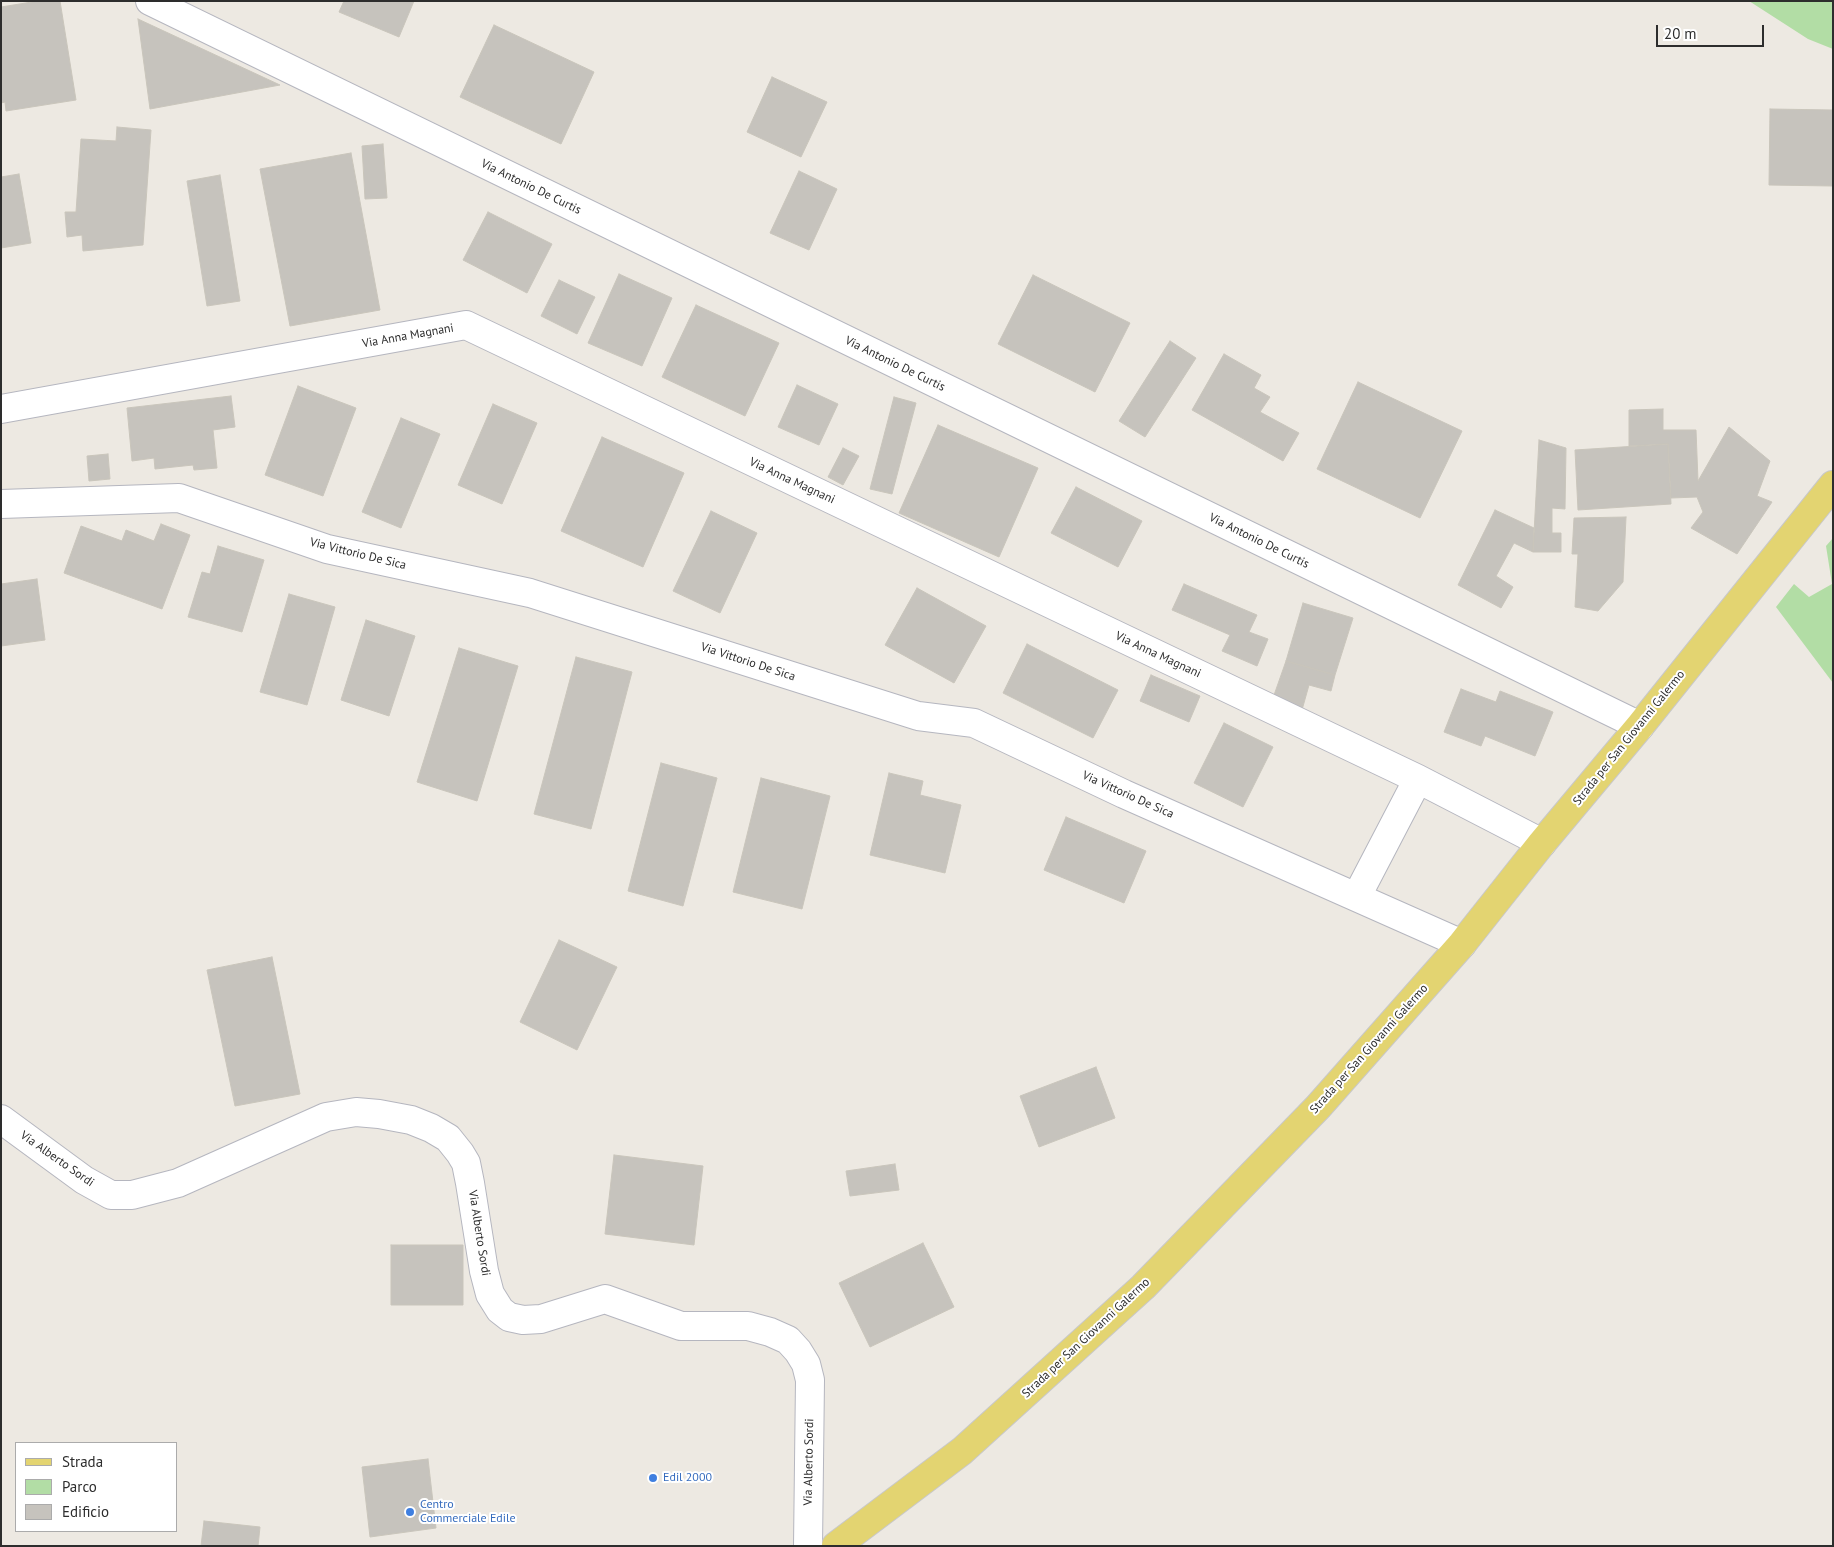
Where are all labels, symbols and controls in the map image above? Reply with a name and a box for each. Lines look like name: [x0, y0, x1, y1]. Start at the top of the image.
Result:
scale bar: [1659, 15, 1766, 47]
text: 20 m: [1664, 24, 1697, 43]
street label: Via Antonio De Curtis: [479, 157, 583, 217]
street label: Via Anna Magnani: [361, 321, 455, 351]
street label: Via Antonio De Curtis: [843, 334, 947, 394]
street label: Via Anna Magnani: [747, 455, 837, 507]
street label: Via Antonio De Curtis: [1207, 511, 1311, 571]
street label: Via Vittorio De Sica: [308, 535, 408, 573]
street label: Via Anna Magnani: [1113, 629, 1203, 681]
street label: Via Vittorio De Sica: [699, 640, 797, 684]
street label: Strada per San Giovanni Galermo: [1570, 668, 1688, 808]
street label: Via Vittorio De Sica: [1080, 768, 1176, 822]
street label: Strada per San Giovanni Galermo: [1307, 981, 1431, 1117]
street label: Via Alberto Sordi: [17, 1128, 97, 1190]
street label: Via Alberto Sordi: [465, 1189, 493, 1277]
street label: Strada per San Giovanni Galermo: [1019, 1275, 1153, 1401]
street label: Via Alberto Sordi: [801, 1418, 817, 1506]
legend: [15, 1442, 178, 1532]
text: Strada: [62, 1452, 103, 1471]
place label: Edil 2000: [663, 1471, 712, 1485]
marker: Edil 2000: [647, 1472, 659, 1484]
text: Parco: [62, 1477, 97, 1496]
place label: Centro Commerciale Edile: [420, 1498, 516, 1526]
text: Edificio: [62, 1502, 109, 1521]
marker: Centro Commerciale Edile: [404, 1506, 416, 1518]

